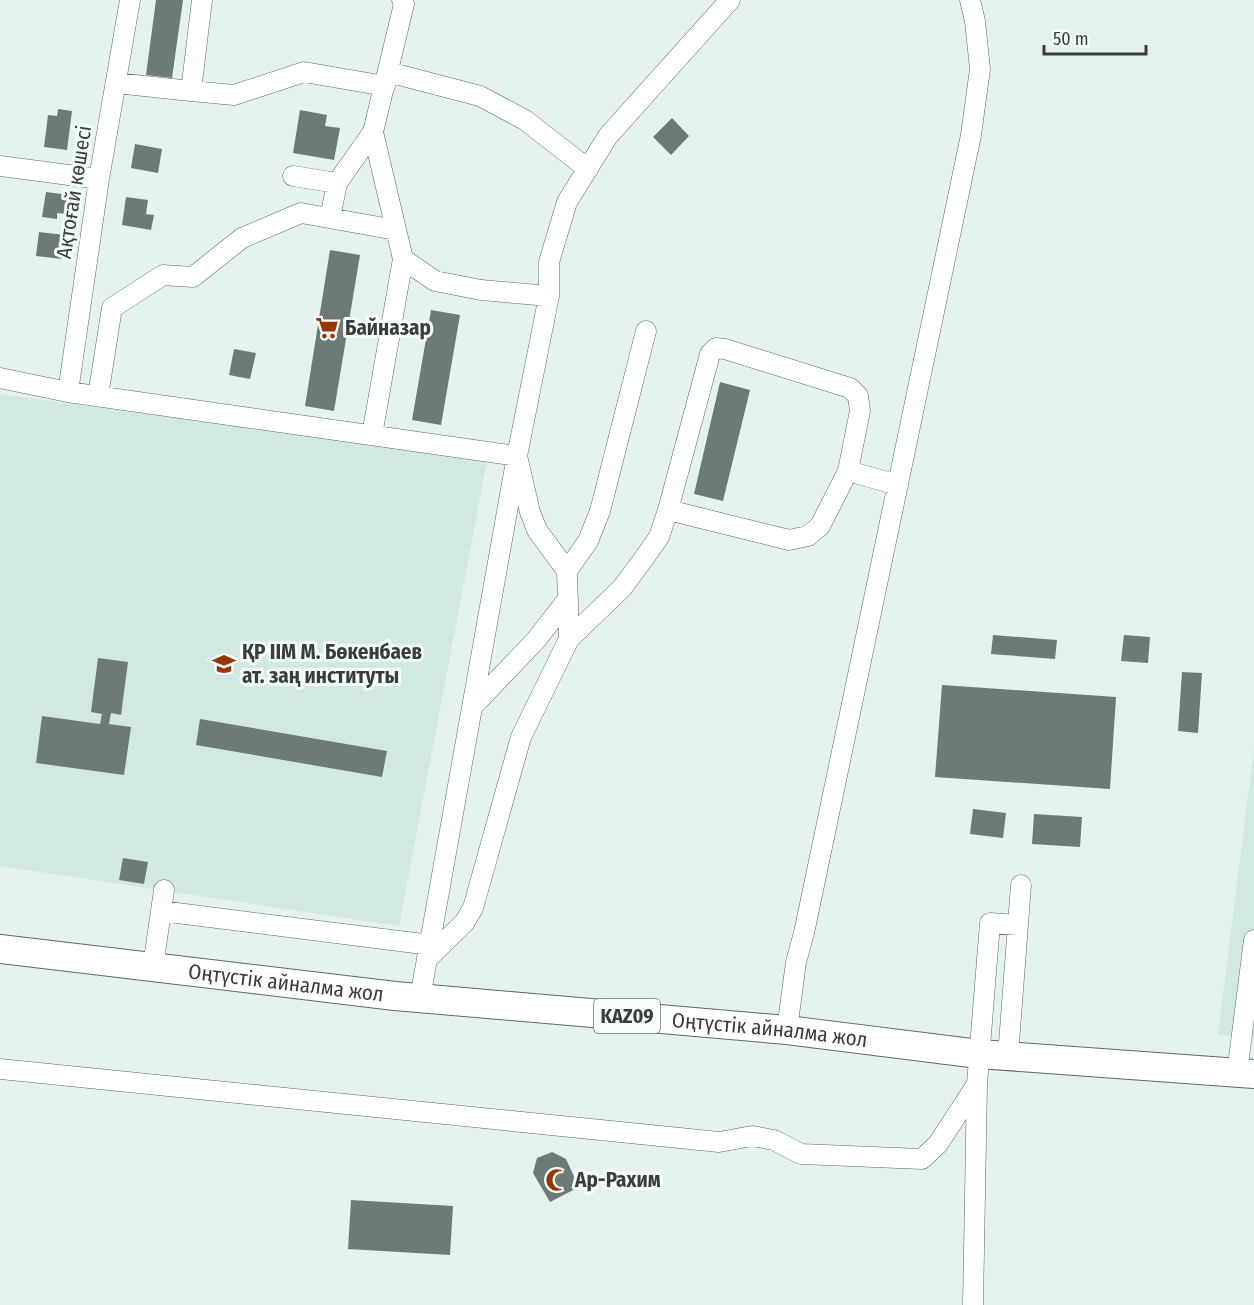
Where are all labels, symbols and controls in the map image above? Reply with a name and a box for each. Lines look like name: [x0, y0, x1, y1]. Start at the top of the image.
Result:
scale bar: [1044, 18, 1146, 56]
text: 50 m: [1053, 28, 1089, 50]
street label: Ақтоғай көшесі: [51, 124, 97, 260]
supermarket icon: Байназар: [314, 315, 340, 341]
place label: Байназар: [345, 315, 431, 341]
place label: ҚР ІІМ М. Бөкенбаев ат. заң институты: [242, 639, 422, 689]
school or university icon: ҚР ІІМ М. Бөкенбаев ат. заң институты: [211, 651, 237, 677]
street label: Оңтүстік айналма жол: [187, 959, 385, 1008]
road number: KAZ09: [594, 999, 660, 1033]
street label: Оңтүстік айналма жол: [671, 1007, 869, 1053]
mosque icon: Ар-Рахим: [544, 1167, 570, 1193]
place label: Ар-Рахим: [574, 1167, 661, 1193]

